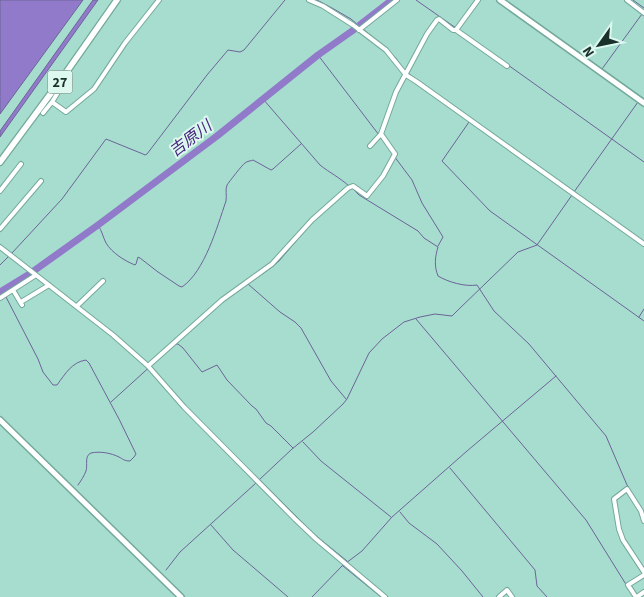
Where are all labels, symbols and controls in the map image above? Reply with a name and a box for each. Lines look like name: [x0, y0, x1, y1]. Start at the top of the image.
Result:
north arrow: [574, 20, 624, 70]
text: N: [578, 42, 600, 61]
road number: 27: [48, 70, 72, 94]
water label: 吉原川: [165, 114, 218, 162]

